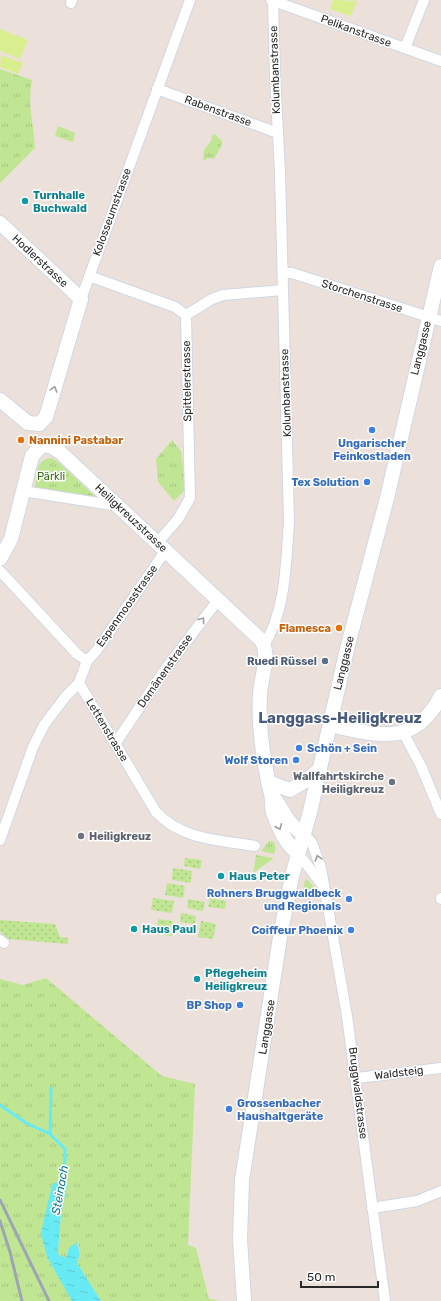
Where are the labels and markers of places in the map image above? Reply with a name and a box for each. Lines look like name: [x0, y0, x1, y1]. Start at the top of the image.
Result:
place label: Turnhalle Buchwald: [33, 189, 87, 215]
marker: Turnhalle Buchwald: [20, 196, 30, 206]
marker: Ungarischer Feinkostladen: [367, 425, 377, 435]
place label: Nannini Pastabar: [29, 434, 123, 447]
marker: Nannini Pastabar: [16, 435, 26, 445]
place label: Ungarischer Feinkostladen: [333, 437, 411, 463]
place label: Tex Solution: [292, 476, 359, 489]
marker: Tex Solution: [362, 477, 372, 487]
place label: Flamesca: [279, 622, 331, 635]
marker: Flamesca: [334, 623, 344, 633]
place label: Ruedi Rüssel: [247, 655, 317, 668]
marker: Ruedi Rüssel: [320, 656, 330, 666]
place label: Schön + Sein: [307, 742, 377, 755]
marker: Schön + Sein: [294, 743, 304, 753]
place label: Wolf Storen: [224, 754, 288, 767]
marker: Wolf Storen: [291, 755, 301, 765]
place label: Wallfahrtskirche Heiligkreuz: [293, 770, 384, 796]
marker: Wallfahrtskirche Heiligkreuz: [387, 777, 397, 787]
place label: Heiligkreuz: [89, 830, 151, 843]
marker: Heiligkreuz: [76, 831, 86, 841]
place label: Haus Peter: [229, 870, 290, 883]
marker: Haus Peter: [216, 871, 226, 881]
place label: Rohners Bruggwaldbeck und Regionals: [207, 887, 342, 913]
marker: Rohners Bruggwaldbeck und Regionals: [344, 894, 354, 904]
place label: Haus Paul: [142, 923, 196, 936]
marker: Haus Paul: [129, 924, 139, 934]
place label: Coiffeur Phoenix: [251, 924, 344, 937]
marker: Coiffeur Phoenix: [346, 925, 356, 935]
place label: Pflegeheim Heiligkreuz: [205, 967, 267, 993]
marker: Pflegeheim Heiligkreuz: [192, 974, 202, 984]
place label: BP Shop: [187, 999, 232, 1012]
marker: BP Shop: [235, 1000, 245, 1010]
place label: Grossenbacher Haushaltgeräte: [237, 1097, 324, 1123]
marker: Grossenbacher Haushaltgeräte: [224, 1104, 234, 1114]

